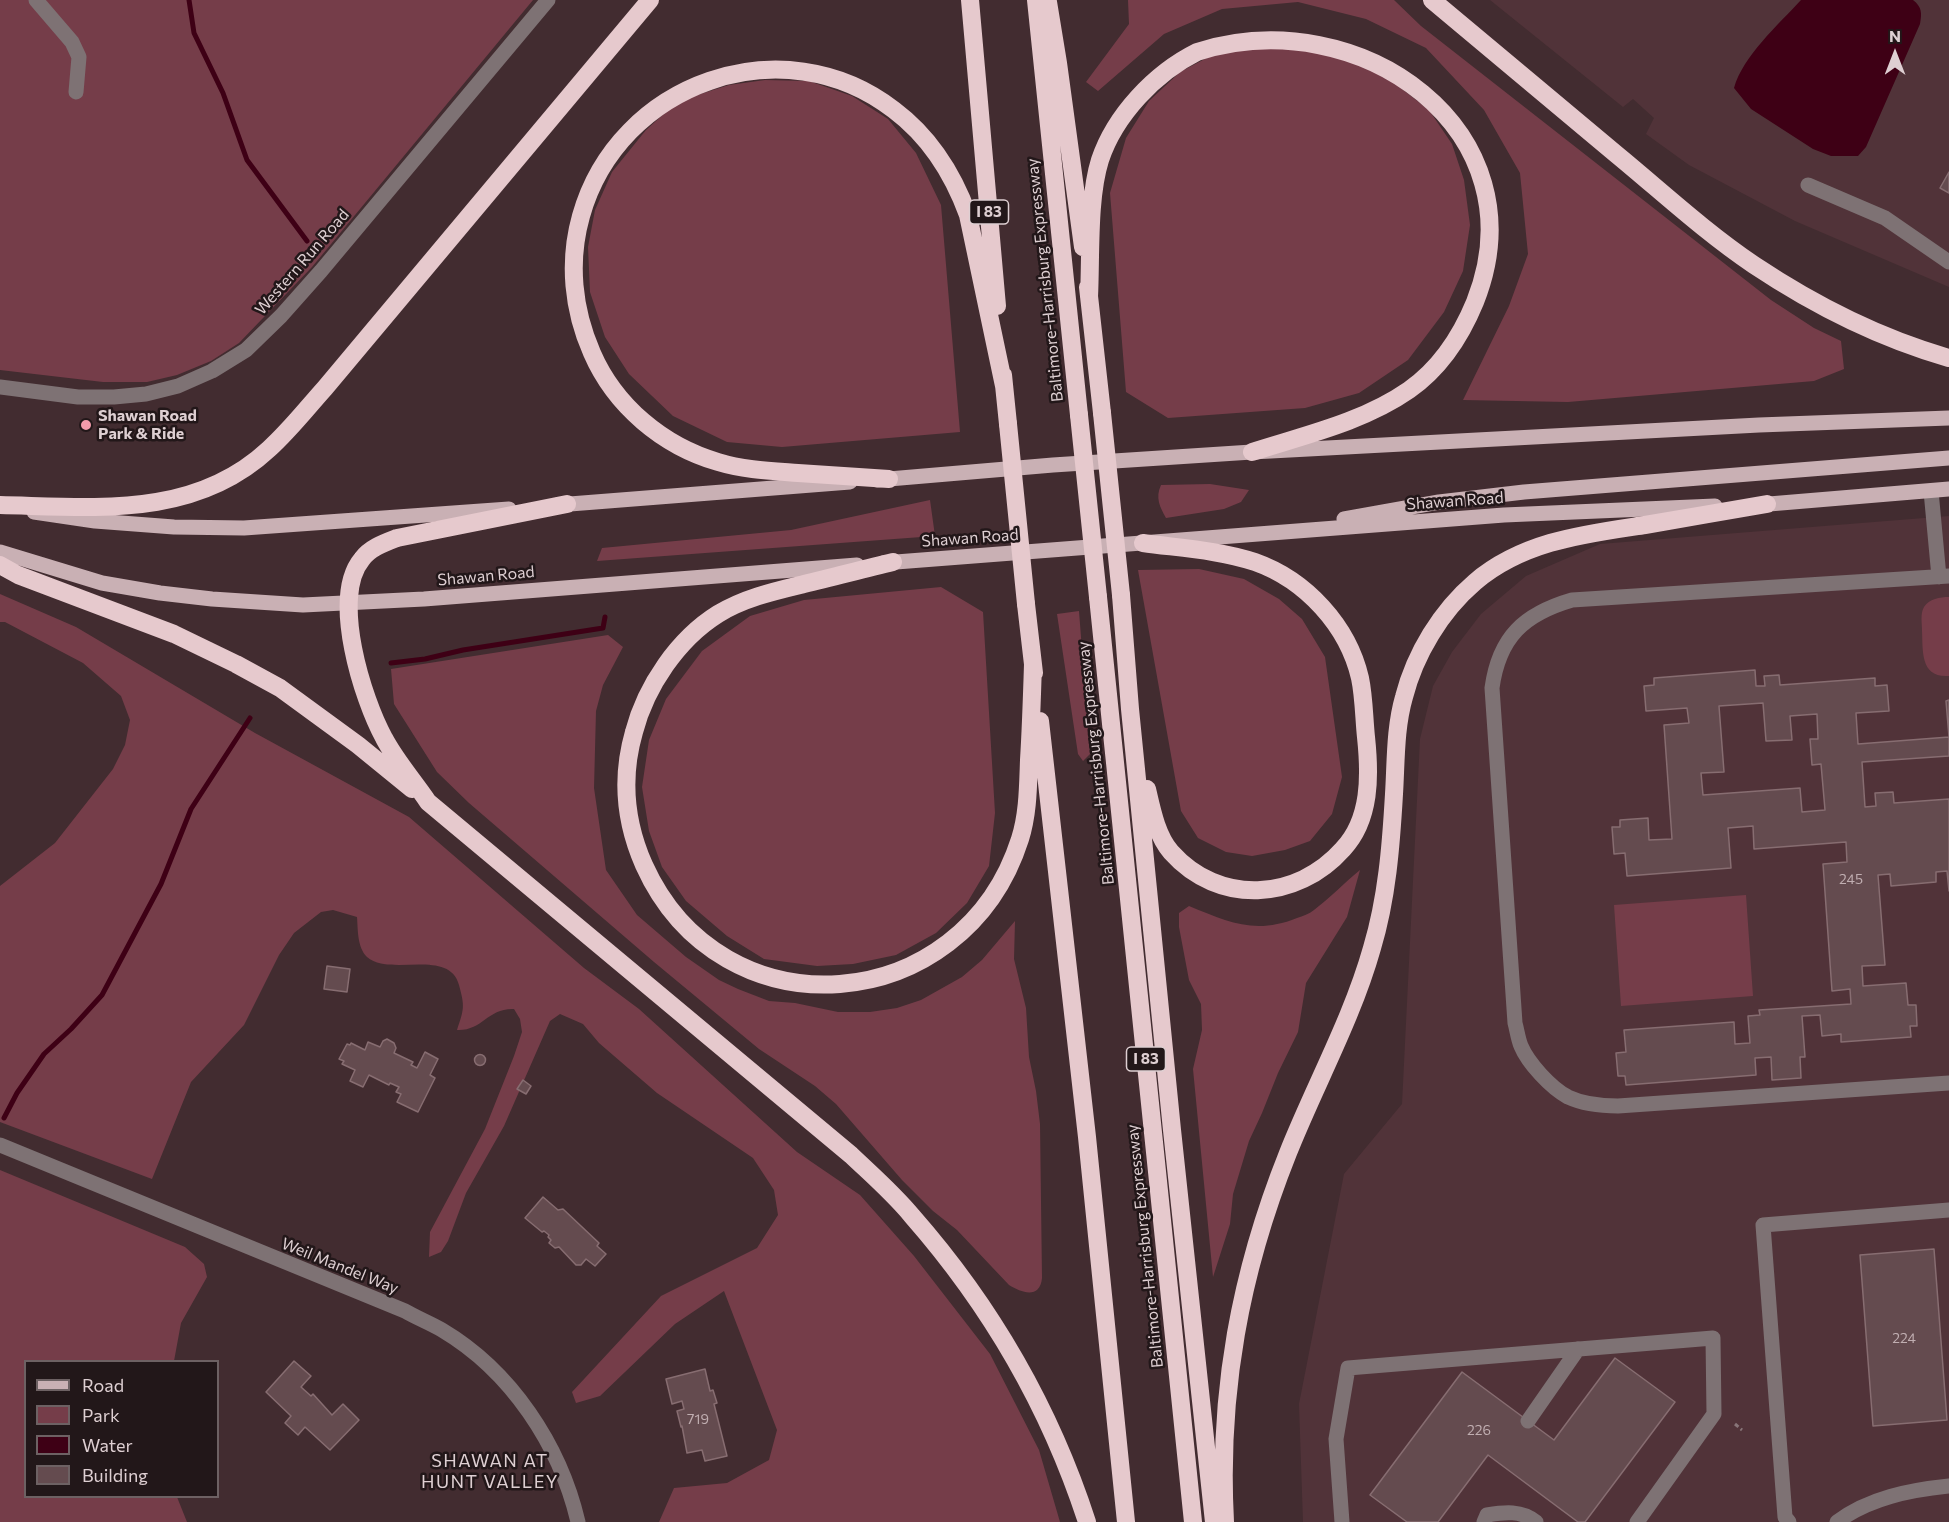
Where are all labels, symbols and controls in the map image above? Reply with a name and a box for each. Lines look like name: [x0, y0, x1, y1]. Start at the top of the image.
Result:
north arrow: [1865, 24, 1925, 84]
text: N: [1889, 26, 1901, 45]
street label: Baltimore-Harrisburg Expressway: [1023, 157, 1067, 403]
road number: I 83: [970, 200, 1008, 224]
street label: Western Run Road: [251, 205, 353, 319]
place label: Shawan Road Park & Ride: [98, 406, 197, 444]
marker: Shawan Road Park & Ride: [79, 418, 93, 432]
street label: Shawan Road: [1406, 488, 1504, 514]
street label: Shawan Road: [921, 525, 1019, 551]
street label: Shawan Road: [437, 562, 535, 590]
street label: Baltimore-Harrisburg Expressway: [1074, 640, 1118, 886]
house number: 245: [1839, 871, 1863, 887]
road number: I 83: [1126, 1047, 1166, 1071]
street label: Baltimore-Harrisburg Expressway: [1123, 1123, 1167, 1369]
street label: Weil Mandel Way: [279, 1234, 401, 1298]
house number: 224: [1892, 1330, 1916, 1346]
legend: [24, 1360, 219, 1498]
text: Road: [82, 1374, 124, 1396]
text: Park: [82, 1404, 120, 1426]
house number: 719: [687, 1411, 709, 1427]
house number: 226: [1467, 1422, 1491, 1438]
text: Water: [82, 1434, 133, 1456]
district label: SHAWAN AT HUNT VALLEY: [421, 1450, 559, 1492]
text: Building: [82, 1464, 148, 1486]

